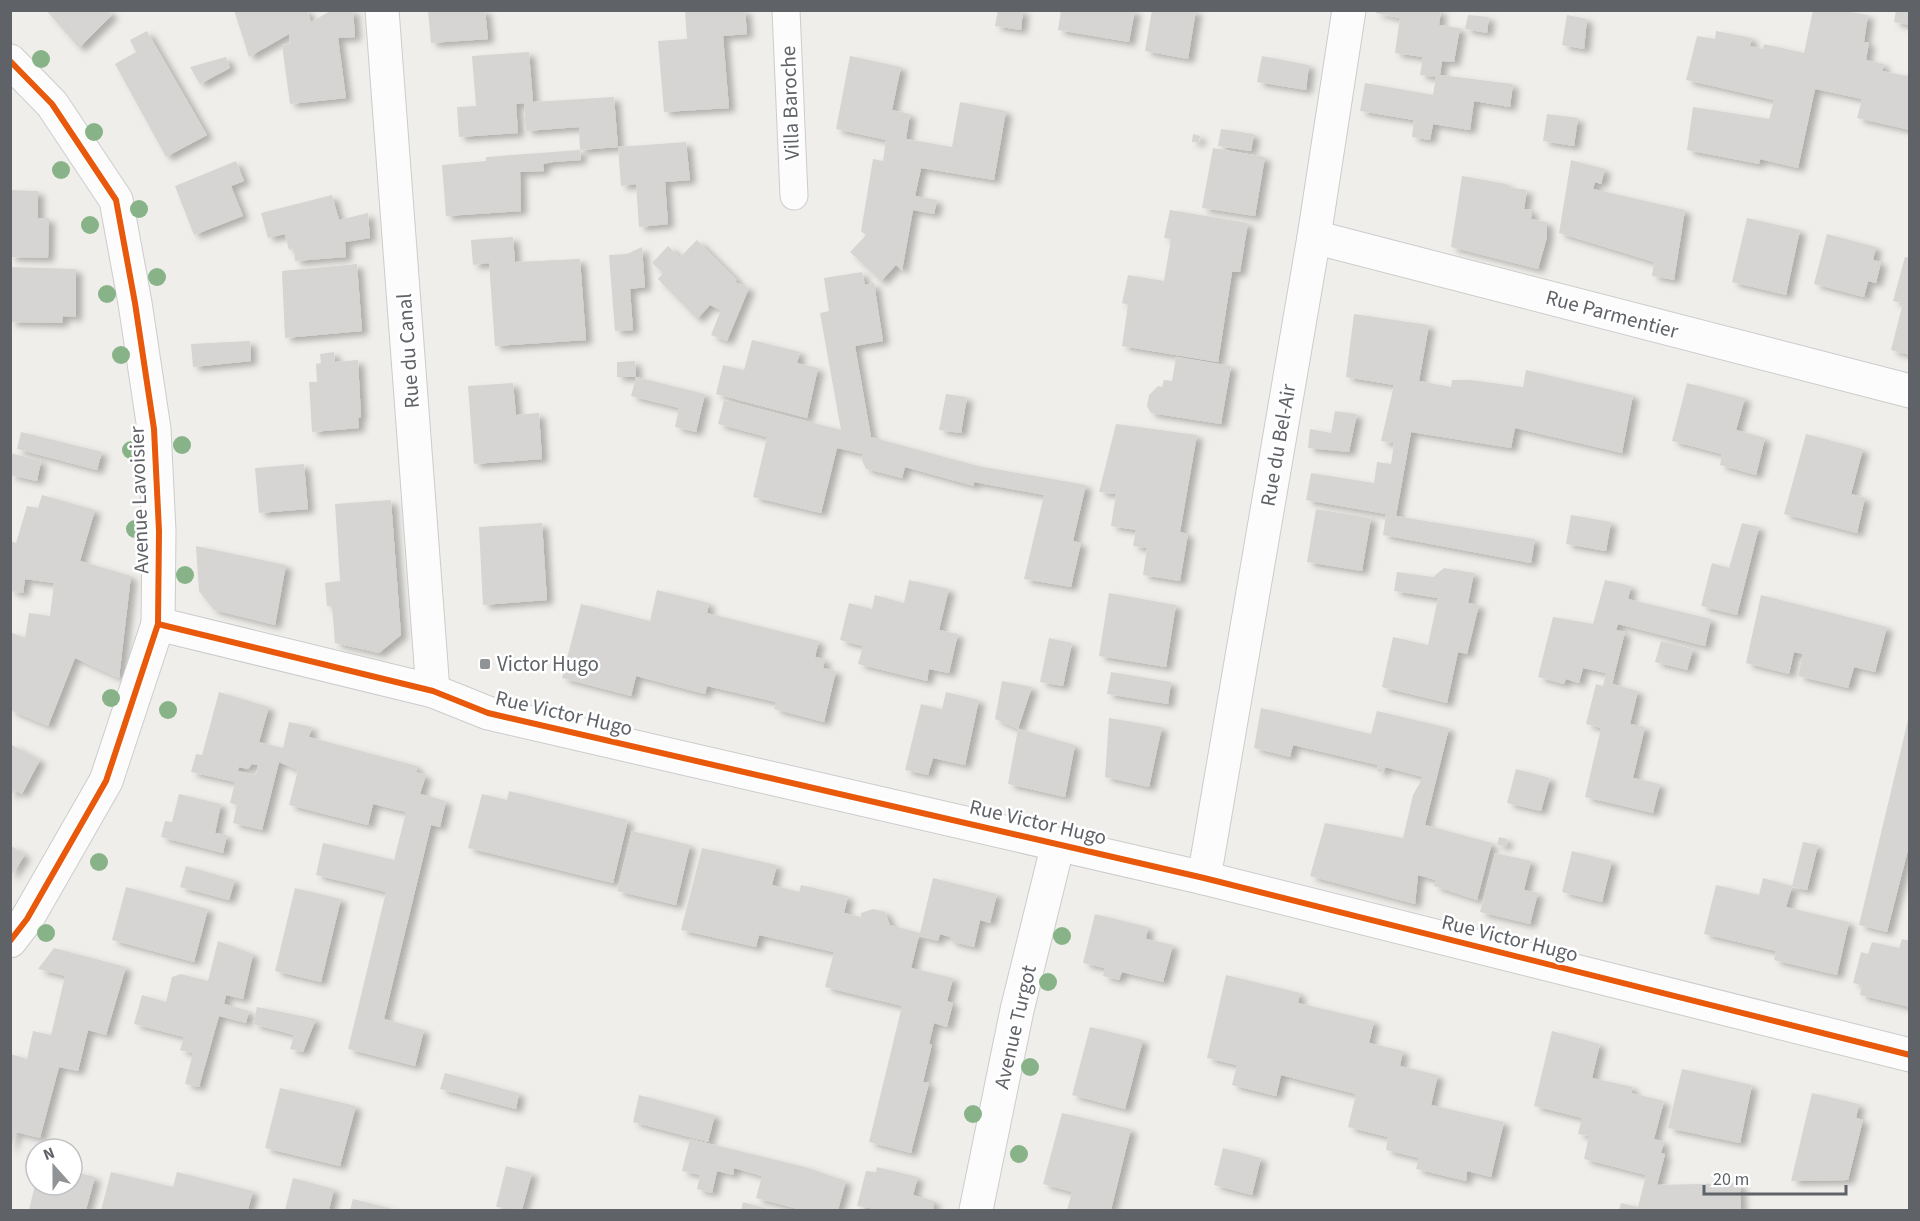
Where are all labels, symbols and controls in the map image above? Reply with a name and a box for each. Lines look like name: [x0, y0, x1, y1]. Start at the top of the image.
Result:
street label: Villa Baroche: [773, 45, 807, 161]
street label: Rue Parmentier: [1542, 282, 1682, 346]
street label: Rue du Canal: [389, 292, 427, 410]
street label: Rue du Bel-Air: [1252, 381, 1304, 509]
street label: Avenue Lavoisier: [121, 425, 157, 574]
place label: Victor Hugo: [497, 649, 599, 679]
marker: Victor Hugo: [478, 657, 492, 671]
street label: Rue Victor Hugo: [493, 683, 635, 743]
street label: Rue Victor Hugo: [967, 792, 1109, 852]
street label: Rue Victor Hugo: [1439, 907, 1581, 969]
street label: Avenue Turgot: [986, 962, 1044, 1092]
north arrow: [24, 1137, 84, 1197]
text: N: [40, 1142, 58, 1166]
scale bar: [1704, 1158, 1846, 1196]
text: 20 m: [1713, 1167, 1749, 1192]

